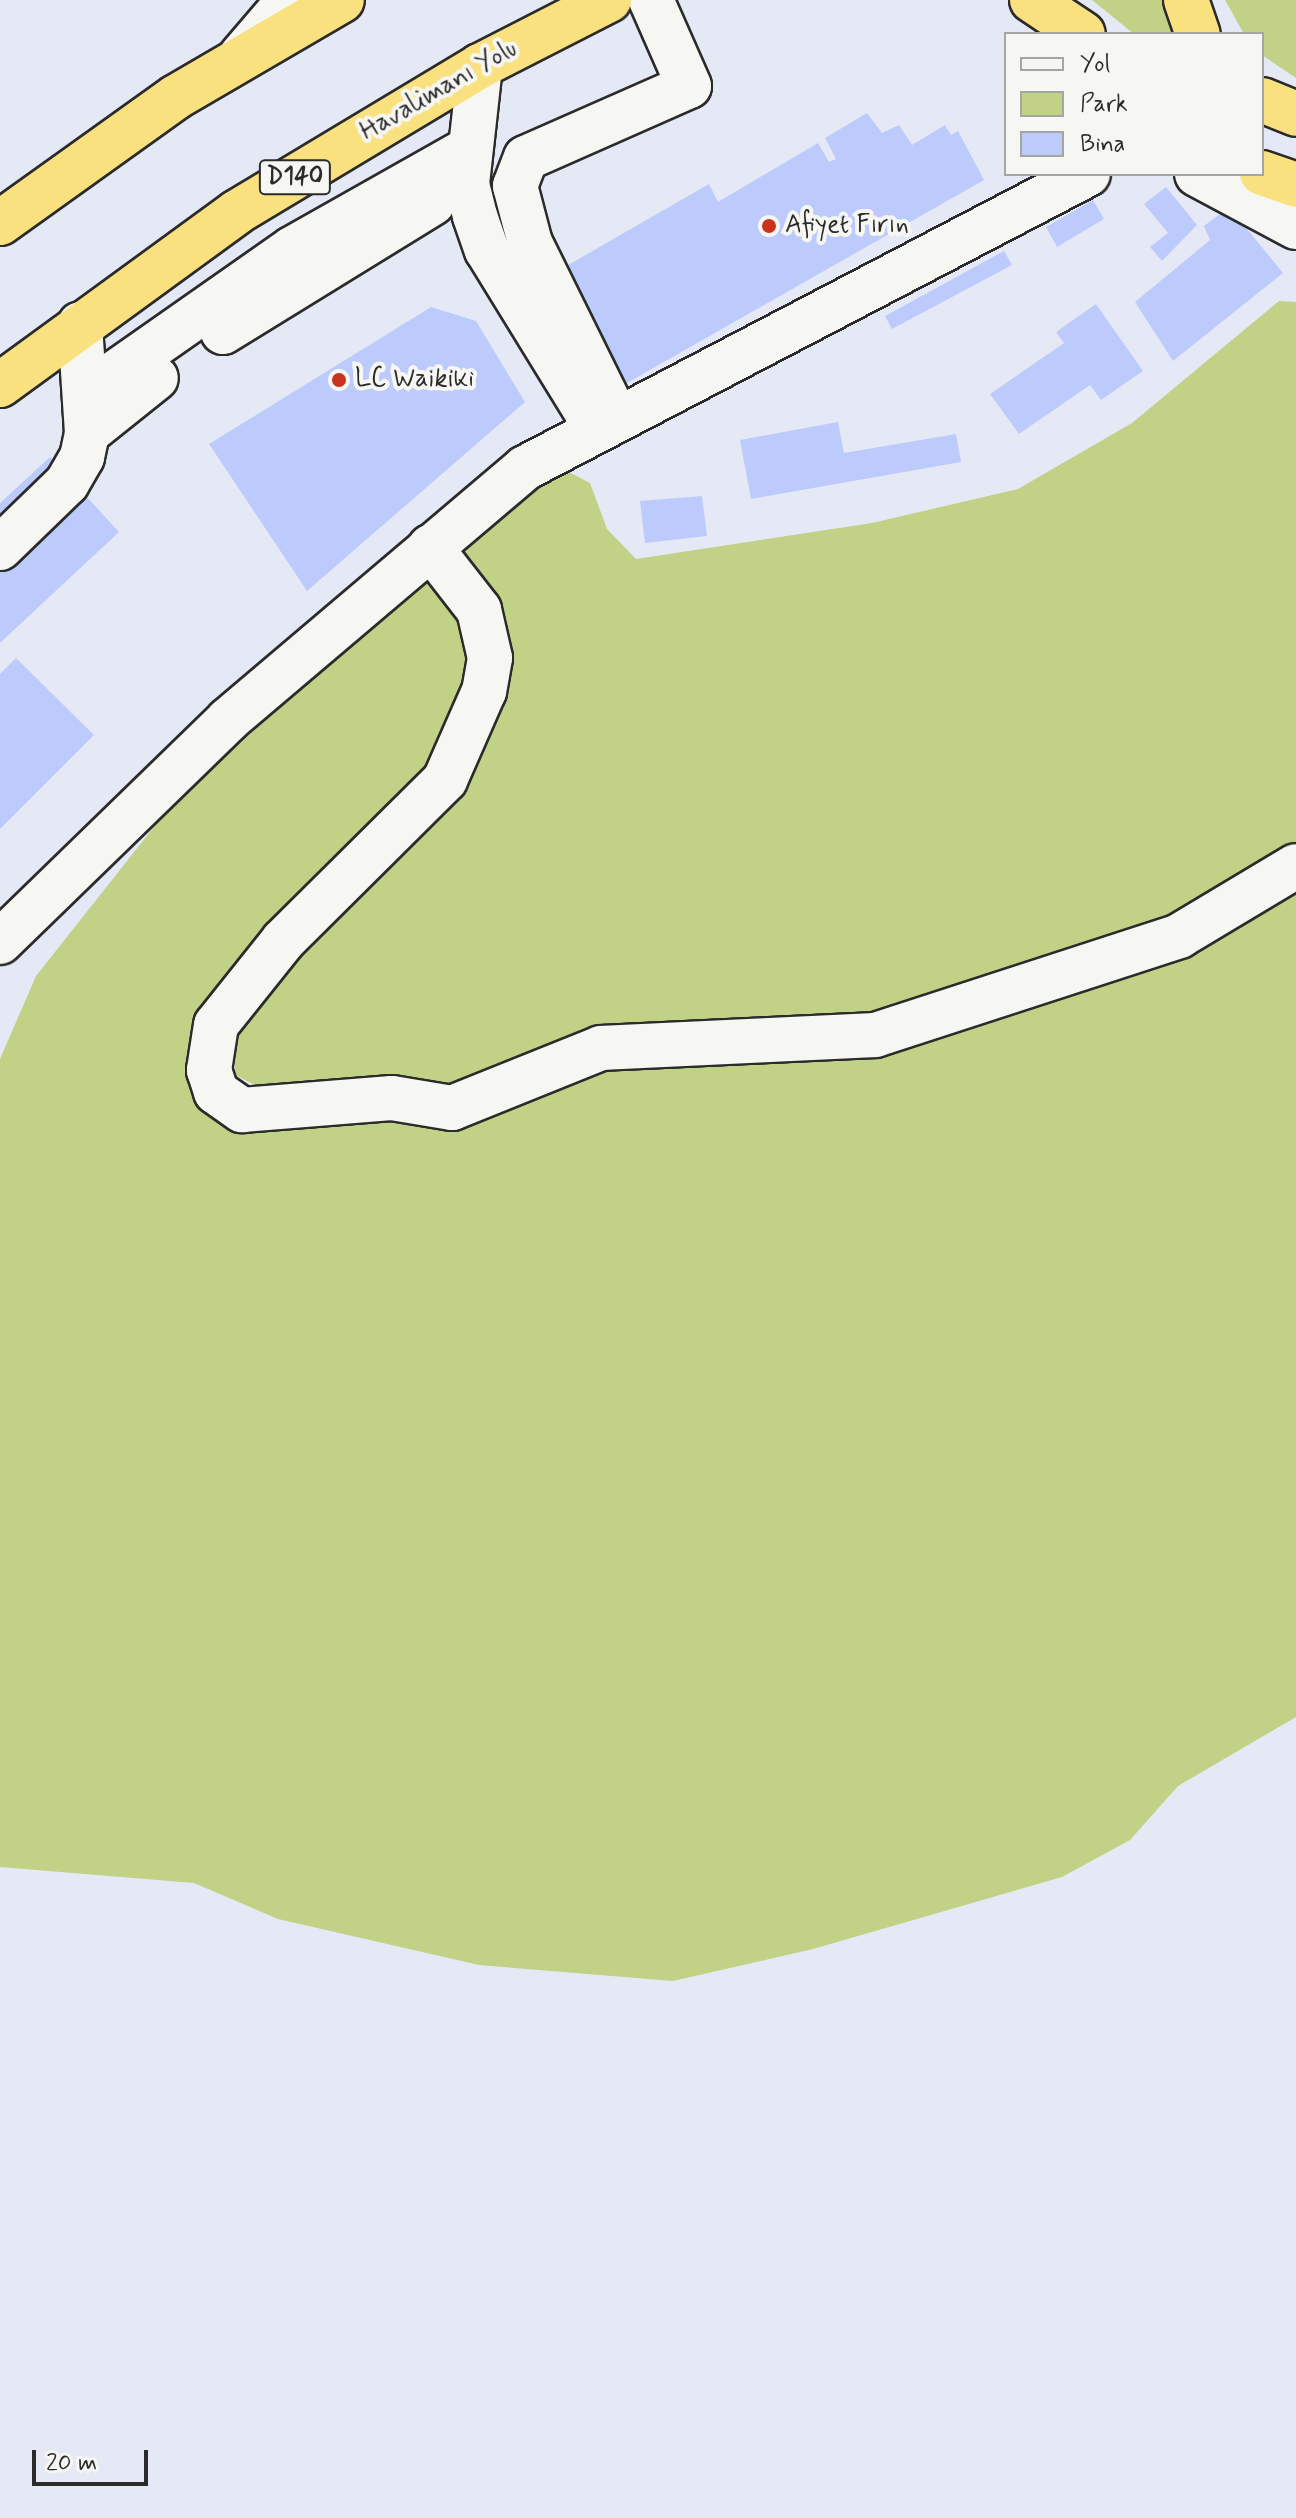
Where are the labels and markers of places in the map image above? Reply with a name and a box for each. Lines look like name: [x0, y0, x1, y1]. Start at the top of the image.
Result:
place label: Afiyet Fırın: [785, 210, 908, 242]
marker: Afiyet Fırın: [760, 217, 778, 235]
place label: LC Waikiki: [355, 364, 476, 396]
marker: LC Waikiki: [330, 371, 348, 389]

